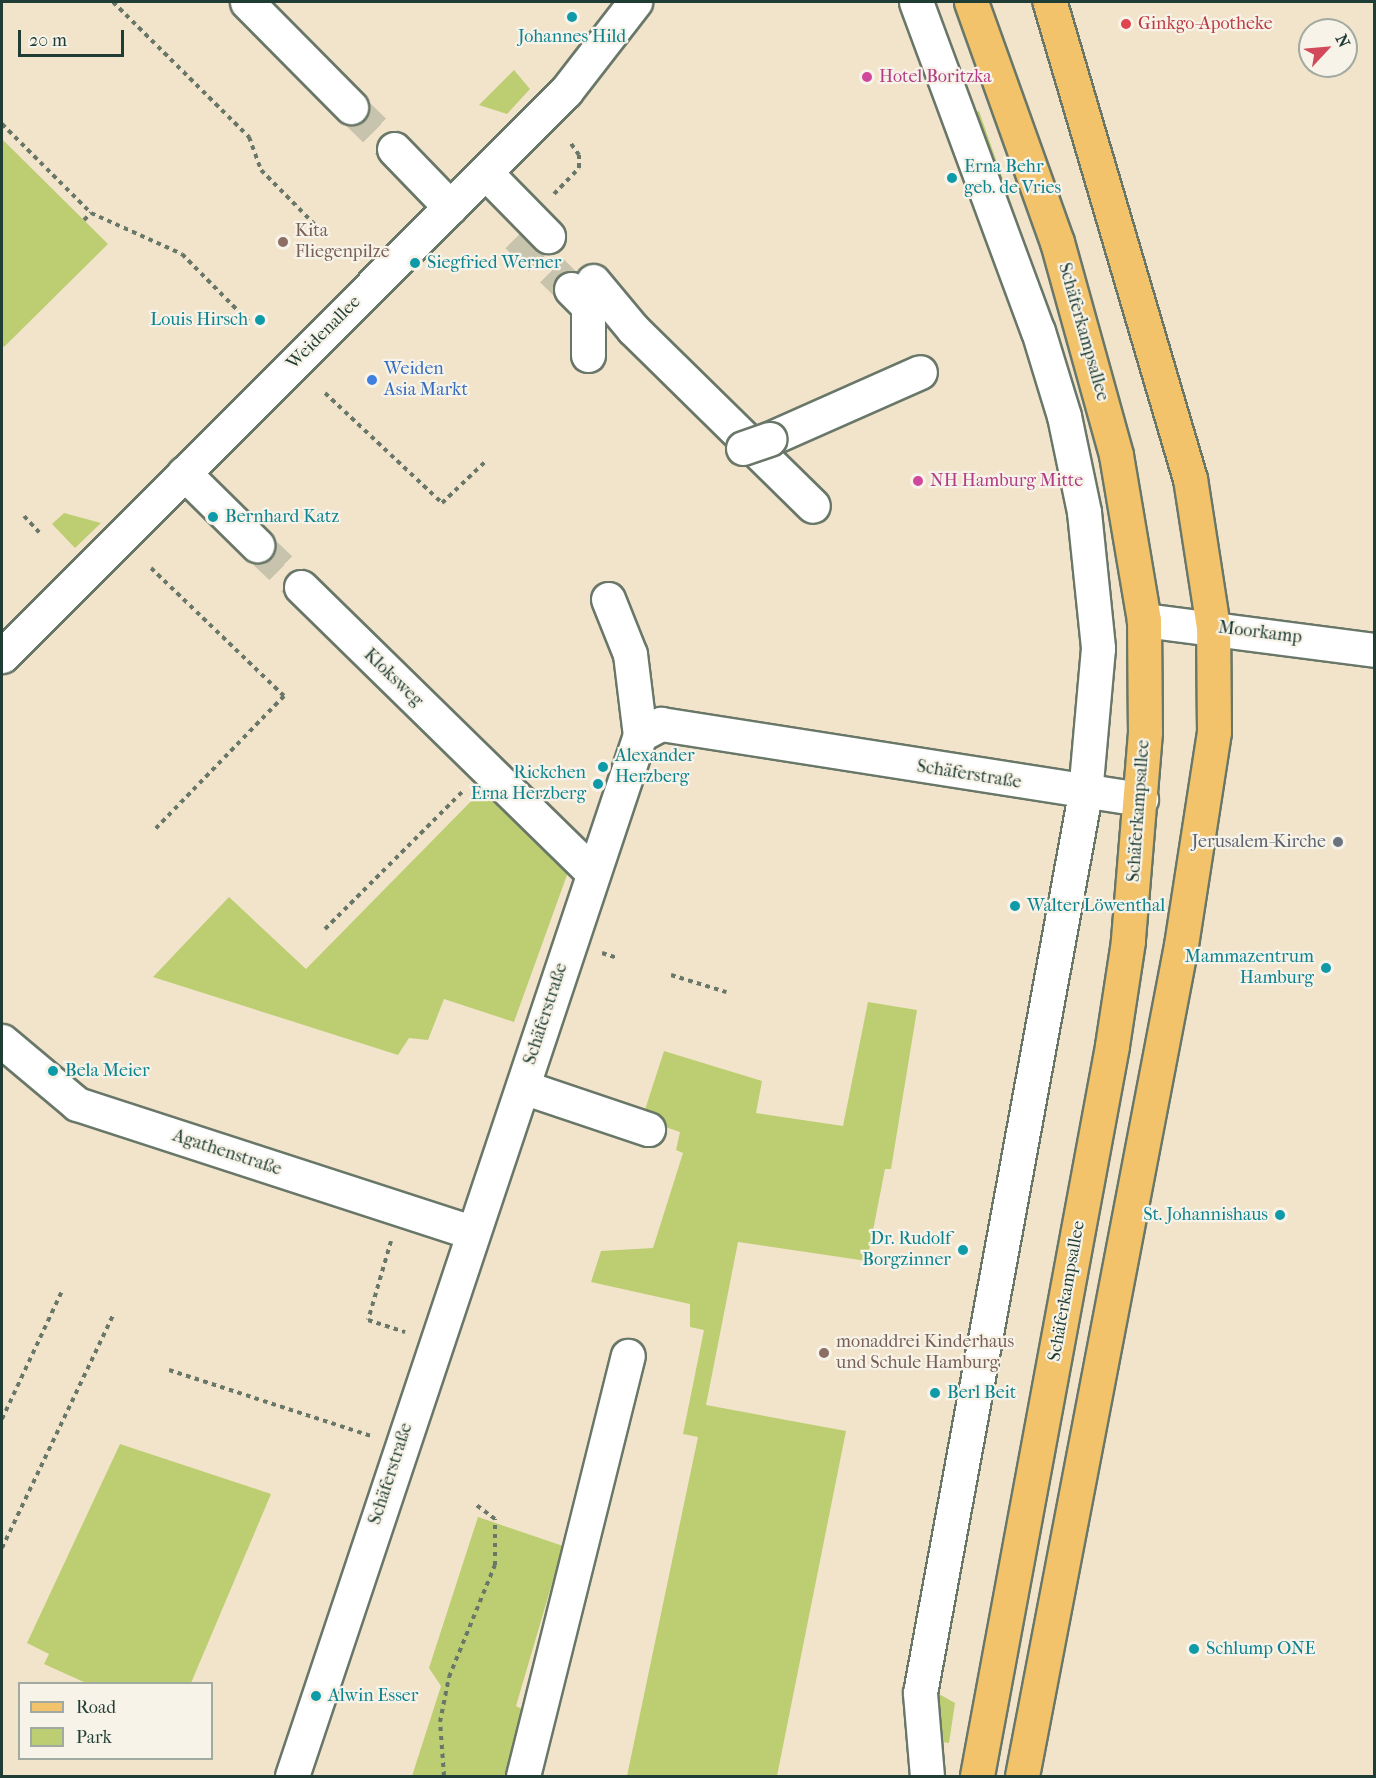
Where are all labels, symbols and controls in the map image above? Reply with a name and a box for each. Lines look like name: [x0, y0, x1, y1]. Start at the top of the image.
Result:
marker: Johannes Hild: [565, 10, 579, 24]
place label: Ginkgo-Apotheke: [1138, 13, 1273, 35]
marker: Ginkgo-Apotheke: [1119, 17, 1133, 31]
scale bar: [21, 18, 128, 56]
north arrow: [1298, 18, 1358, 78]
place label: Johannes Hild: [518, 26, 626, 48]
text: 20 m: [29, 30, 67, 51]
text: N: [1332, 31, 1354, 50]
place label: Hotel Boritzka: [879, 66, 992, 88]
marker: Hotel Boritzka: [860, 70, 874, 84]
place label: Erna Behr geb. de Vries: [964, 157, 1061, 200]
marker: Erna Behr geb. de Vries: [945, 171, 959, 185]
place label: Kita Fliegenpilze: [295, 221, 390, 264]
marker: Kita Fliegenpilze: [276, 235, 290, 249]
place label: Siegfried Werner: [427, 252, 561, 274]
marker: Siegfried Werner: [408, 256, 422, 270]
street label: Schäferkampsallee: [1053, 261, 1113, 403]
street label: Weidenallee: [283, 292, 365, 374]
place label: Louis Hirsch: [150, 309, 248, 331]
marker: Louis Hirsch: [253, 313, 267, 327]
place label: Weiden Asia Markt: [384, 359, 468, 401]
marker: Weiden Asia Markt: [365, 373, 379, 387]
place label: NH Hamburg Mitte: [930, 470, 1083, 492]
marker: NH Hamburg Mitte: [911, 474, 925, 488]
place label: Bernhard Katz: [225, 506, 339, 528]
marker: Bernhard Katz: [206, 510, 220, 524]
street label: Moorkamp: [1217, 617, 1303, 649]
street label: Kloksweg: [359, 644, 427, 712]
street label: Schäferkampsallee: [1123, 739, 1155, 883]
place label: Alexander Herzberg: [615, 746, 695, 789]
street label: Schäferstraße: [915, 756, 1023, 794]
marker: Alexander Herzberg: [596, 760, 610, 774]
place label: Rickchen Erna Herzberg: [471, 763, 586, 806]
marker: Rickchen Erna Herzberg: [591, 777, 605, 791]
place label: Jerusalem-Kirche: [1192, 831, 1326, 853]
marker: Jerusalem-Kirche: [1331, 835, 1345, 849]
place label: Walter Löwenthal: [1027, 895, 1165, 917]
marker: Walter Löwenthal: [1008, 899, 1022, 913]
place label: Mammazentrum Hamburg: [1184, 947, 1314, 990]
street label: Schäferstraße: [519, 960, 573, 1068]
marker: Mammazentrum Hamburg: [1319, 961, 1333, 975]
place label: Bela Meier: [65, 1060, 150, 1082]
marker: Bela Meier: [46, 1064, 60, 1078]
street label: Agathenstraße: [170, 1125, 284, 1181]
place label: St. Johannishaus: [1143, 1204, 1268, 1226]
marker: St. Johannishaus: [1273, 1208, 1287, 1222]
street label: Schäferkampsallee: [1044, 1219, 1090, 1363]
place label: Dr. Rudolf Borgzinner: [862, 1229, 951, 1272]
marker: Dr. Rudolf Borgzinner: [956, 1243, 970, 1257]
place label: monaddrei Kinderhaus und Schule Hamburg: [836, 1332, 1014, 1374]
marker: monaddrei Kinderhaus und Schule Hamburg: [817, 1346, 831, 1360]
place label: Berl Beit: [947, 1382, 1016, 1404]
marker: Berl Beit: [928, 1386, 942, 1400]
street label: Schäferstraße: [364, 1420, 418, 1528]
place label: Schlump ONE: [1206, 1638, 1316, 1660]
marker: Schlump ONE: [1187, 1642, 1201, 1656]
legend: [18, 1682, 213, 1760]
place label: Alwin Esser: [328, 1685, 418, 1707]
marker: Alwin Esser: [309, 1689, 323, 1703]
text: Road: [76, 1697, 116, 1718]
text: Park: [76, 1727, 112, 1748]

